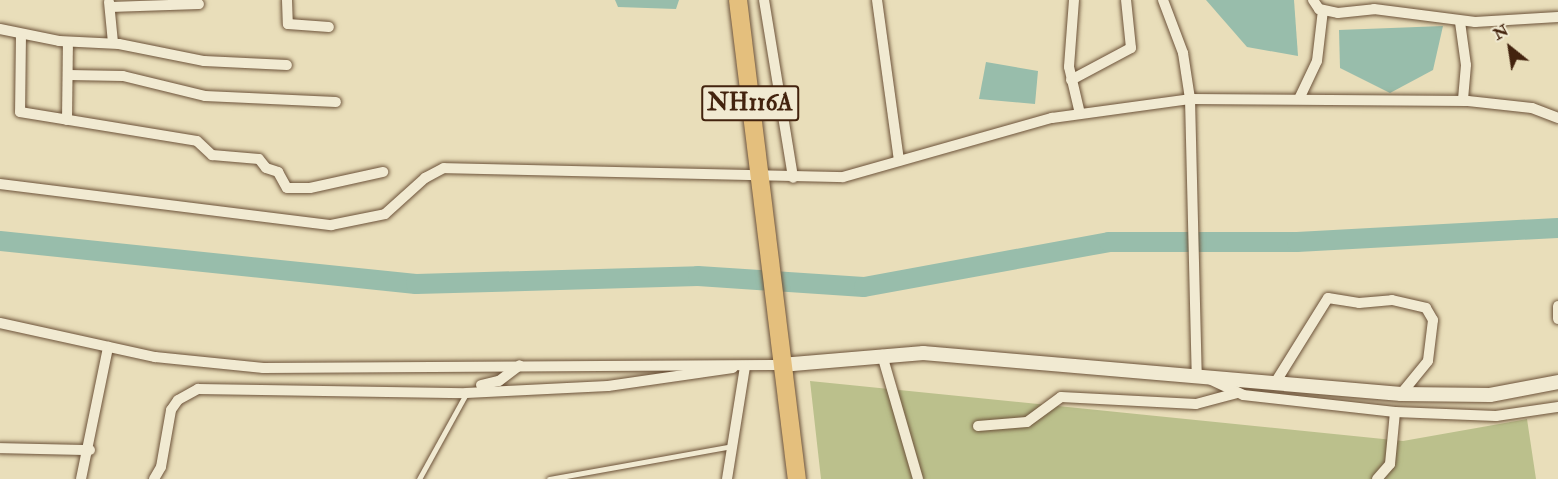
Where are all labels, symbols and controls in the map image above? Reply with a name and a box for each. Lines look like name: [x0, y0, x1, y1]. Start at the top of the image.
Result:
north arrow: [1480, 18, 1540, 78]
text: N: [1490, 20, 1512, 45]
road number: NH116A: [700, 82, 800, 124]

